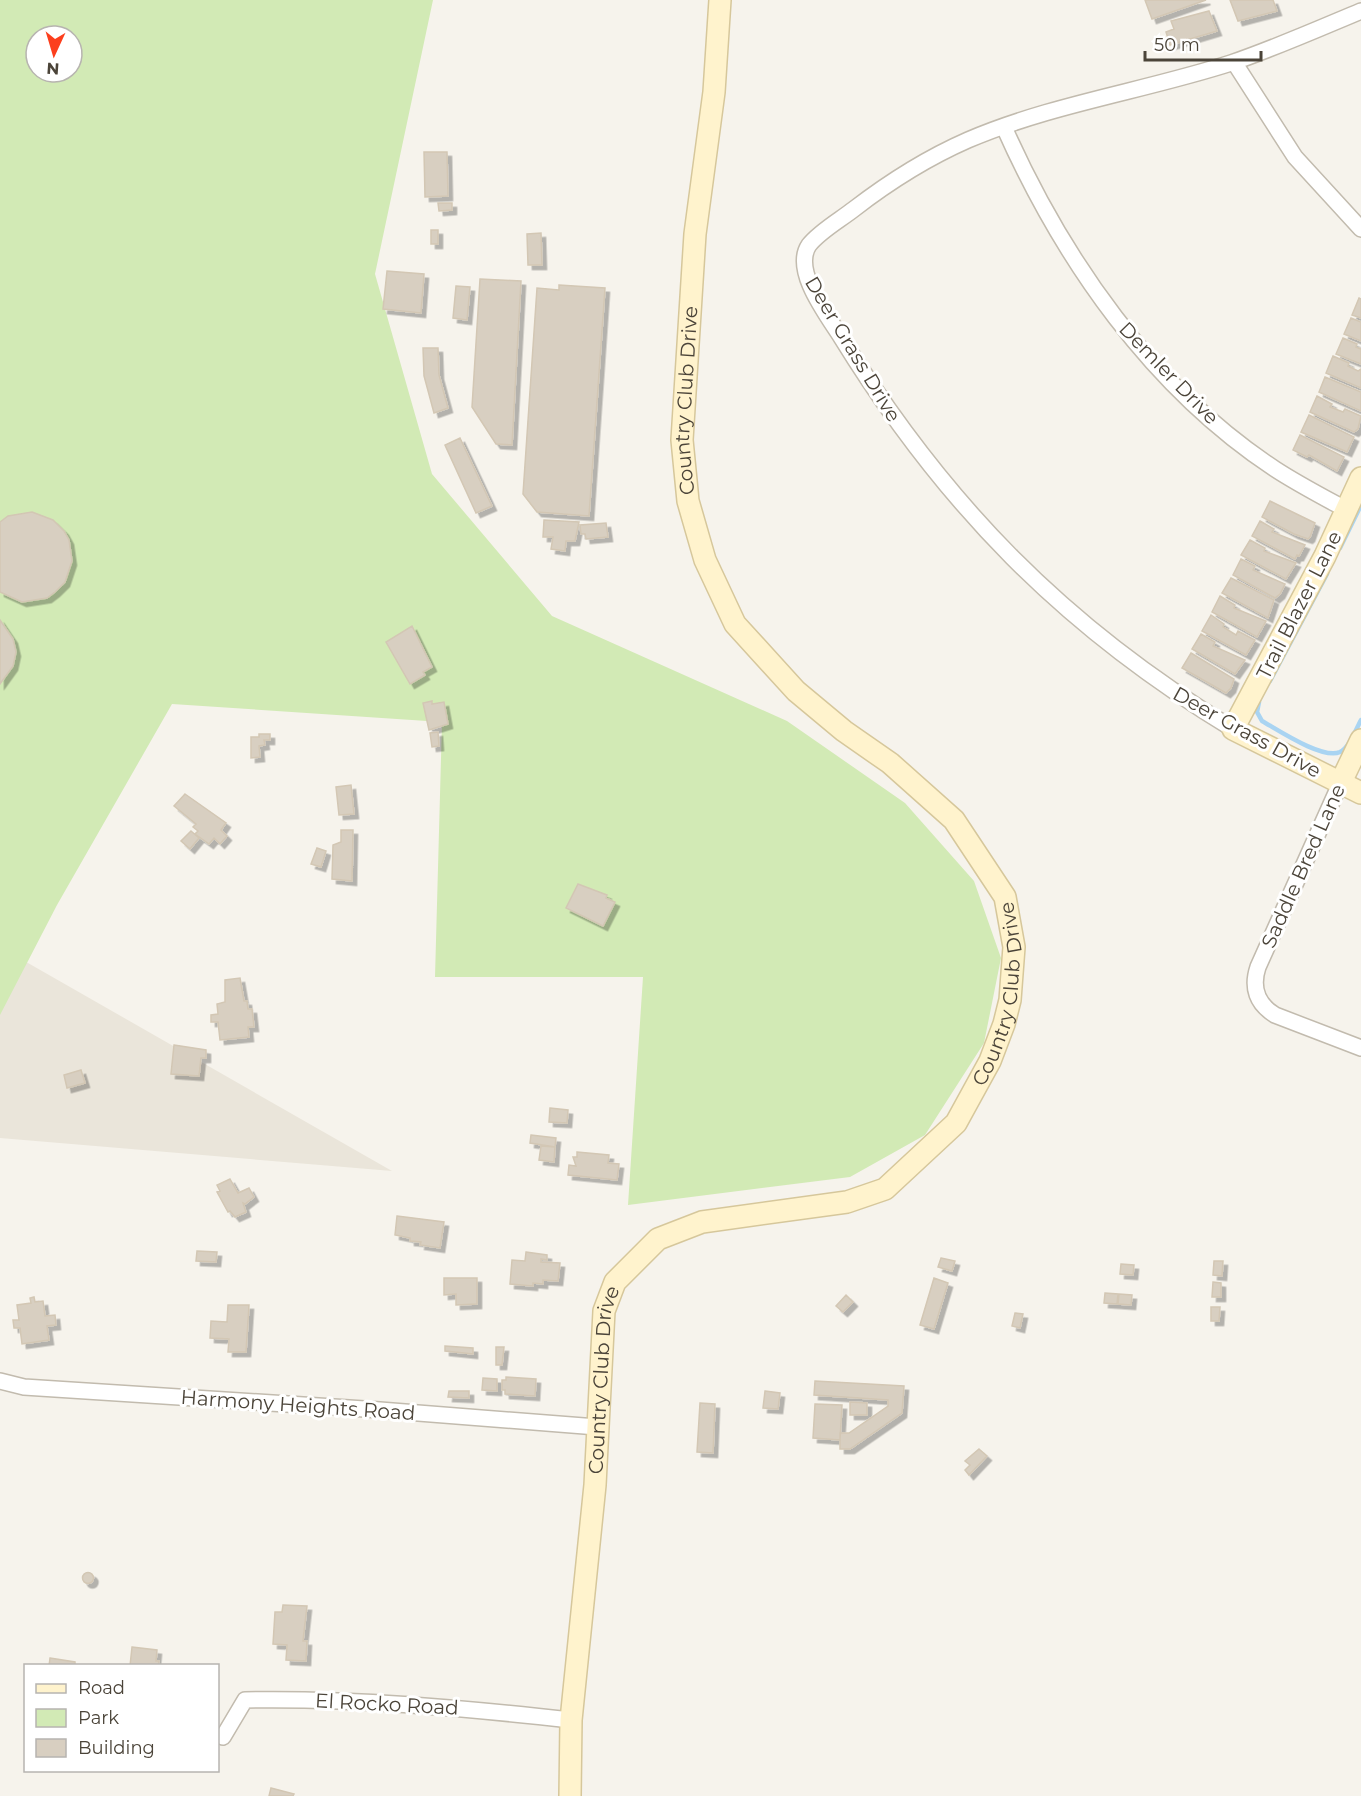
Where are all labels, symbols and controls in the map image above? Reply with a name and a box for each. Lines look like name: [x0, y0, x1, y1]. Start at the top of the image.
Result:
north arrow: [24, 24, 84, 84]
scale bar: [1145, 24, 1260, 62]
text: 50 m: [1154, 34, 1200, 56]
text: N: [46, 59, 60, 78]
street label: Deer Grass Drive: [800, 272, 906, 426]
street label: Country Club Drive: [670, 305, 702, 496]
street label: Demler Drive: [1114, 317, 1224, 429]
street label: Trail Blazer Lane: [1251, 527, 1347, 683]
street label: Deer Grass Drive: [1169, 681, 1325, 783]
street label: Saddle Bred Lane: [1256, 780, 1350, 952]
street label: Country Club Drive: [967, 900, 1027, 1090]
street label: Country Club Drive: [584, 1282, 625, 1475]
street label: Harmony Heights Road: [180, 1385, 416, 1425]
legend: [24, 1664, 219, 1772]
text: Road: [78, 1677, 125, 1699]
street label: El Rocko Road: [315, 1688, 459, 1720]
text: Park: [78, 1707, 119, 1729]
text: Building: [78, 1737, 155, 1759]

